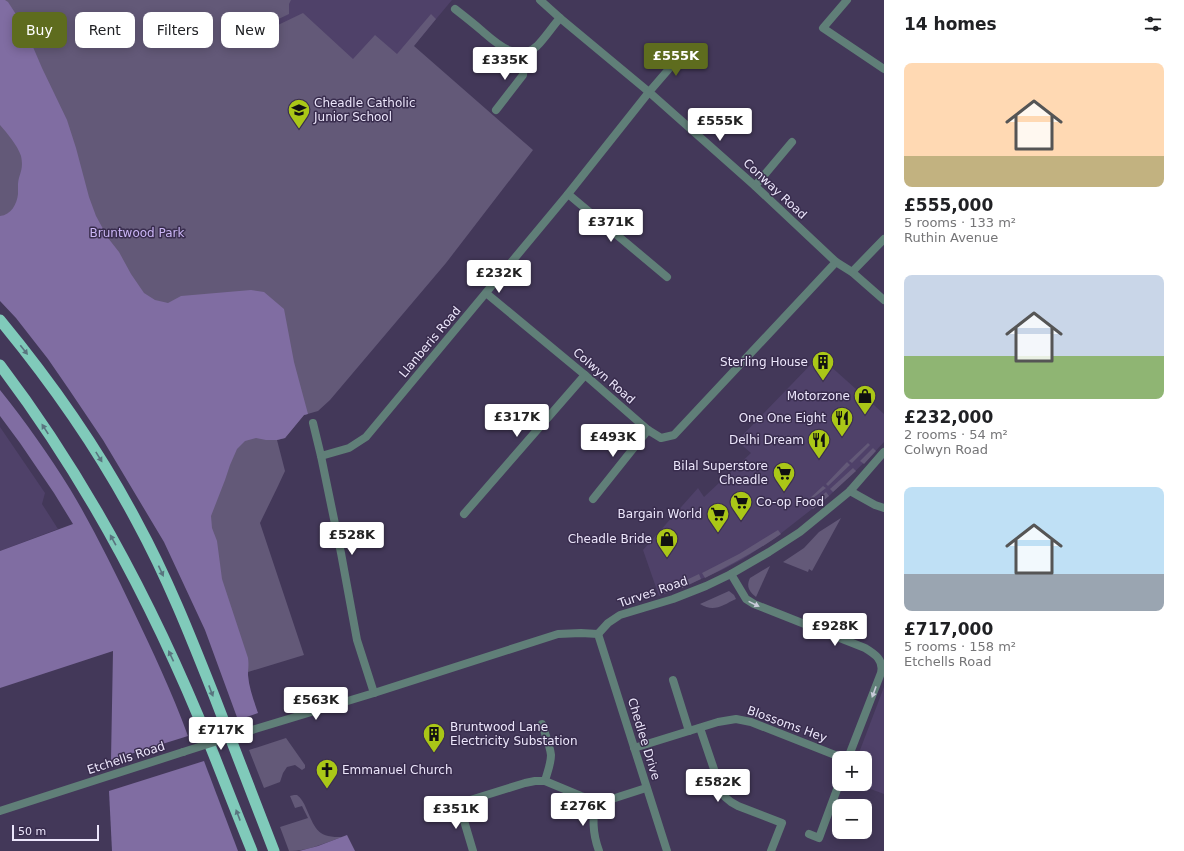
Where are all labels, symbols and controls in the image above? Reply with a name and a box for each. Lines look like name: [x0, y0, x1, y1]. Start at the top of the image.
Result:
chip: Buy: [12, 12, 67, 48]
chip: Rent: [75, 12, 135, 48]
chip: Filters: [143, 12, 213, 48]
chip: New: [221, 12, 279, 48]
icon: filters: [1142, 13, 1164, 35]
text: 14 homes: [904, 14, 997, 34]
pin: £555K: [648, 43, 704, 77]
pin: £335K: [477, 47, 533, 81]
text: £555K: [653, 48, 699, 63]
text: £335K: [482, 52, 528, 67]
icon: home: [998, 89, 1070, 161]
place label: Cheadle Catholic Junior School: [313, 96, 416, 124]
school or university icon: Cheadle Catholic Junior School: [286, 97, 312, 130]
pin: £555K: [692, 108, 748, 142]
text: £555K: [697, 113, 743, 128]
street label: Conway Road: [740, 156, 810, 222]
text: £555,000: [904, 195, 993, 215]
pin: £371K: [583, 209, 639, 243]
text: £371K: [588, 214, 634, 229]
text: 5 rooms · 133 m²: [904, 215, 1016, 230]
park label: Bruntwood Park: [90, 226, 185, 240]
text: Ruthin Avenue: [904, 230, 998, 245]
pin: £232K: [471, 260, 527, 294]
text: £232K: [476, 265, 522, 280]
icon: home: [998, 301, 1070, 373]
street label: Llanberis Road: [396, 304, 464, 380]
one-way arrow: [20, 345, 29, 356]
street label: Colwyn Road: [570, 345, 638, 407]
building icon: Sterling House: [810, 349, 836, 382]
place label: Sterling House: [720, 355, 808, 369]
shop icon: Motorzone: [852, 383, 878, 416]
place label: Motorzone: [787, 389, 850, 403]
pin: £317K: [489, 404, 545, 438]
restaurant icon: One One Eight: [829, 405, 855, 438]
text: £232,000: [904, 407, 993, 427]
text: £317K: [494, 409, 540, 424]
place label: One One Eight: [739, 411, 826, 425]
one-way arrow: [42, 423, 49, 435]
pin: £493K: [585, 424, 641, 458]
restaurant icon: Delhi Dream: [806, 427, 832, 460]
text: 2 rooms · 54 m²: [904, 427, 1008, 442]
text: £493K: [590, 429, 636, 444]
place label: Delhi Dream: [729, 433, 804, 447]
text: Colwyn Road: [904, 442, 988, 457]
one-way arrow: [95, 452, 103, 462]
place label: Bilal Superstore Cheadle: [673, 459, 768, 487]
supermarket icon: Bilal Superstore Cheadle: [771, 460, 797, 493]
supermarket icon: Co-op Food: [728, 489, 754, 522]
place label: Co-op Food: [756, 495, 824, 509]
supermarket icon: Bargain World: [705, 501, 731, 534]
place label: Bargain World: [618, 507, 702, 521]
icon: home: [998, 513, 1070, 585]
pin: £528K: [324, 522, 380, 556]
shop icon: Cheadle Bride: [654, 526, 680, 559]
text: £528K: [329, 527, 375, 542]
place label: Cheadle Bride: [568, 532, 652, 546]
one-way arrow: [109, 534, 116, 546]
one-way arrow: [158, 565, 164, 576]
street label: Turves Road: [615, 574, 690, 611]
one-way arrow: [749, 601, 760, 607]
pin: £928K: [807, 613, 863, 647]
text: £928K: [812, 618, 858, 633]
text: £717,000: [904, 619, 993, 639]
text: 5 rooms · 158 m²: [904, 639, 1016, 654]
one-way arrow: [168, 650, 174, 662]
text: Etchells Road: [904, 654, 991, 669]
one-way arrow: [209, 685, 215, 697]
one-way arrow: [871, 686, 877, 698]
pin: £563K: [288, 687, 344, 721]
text: £563K: [293, 692, 339, 707]
street label: Chedlee Drive: [625, 696, 663, 782]
street label: Blossoms Hey: [745, 703, 829, 745]
pin: £717K: [193, 717, 249, 751]
place label: Bruntwood Lane Electricity Substation: [450, 720, 578, 748]
building icon: Bruntwood Lane Electricity Substation: [421, 721, 447, 754]
text: £717K: [198, 722, 244, 737]
street label: Etchells Road: [85, 739, 167, 777]
map controls: [832, 751, 872, 839]
button: +: [832, 751, 872, 791]
church icon: Emmanuel Church: [314, 757, 340, 790]
place label: Emmanuel Church: [342, 763, 453, 777]
pin: £582K: [690, 769, 746, 803]
text: £582K: [695, 774, 741, 789]
pin: £276K: [555, 793, 611, 827]
pin: £351K: [428, 796, 484, 830]
text: £276K: [560, 798, 606, 813]
button: −: [832, 799, 872, 839]
text: £351K: [433, 801, 479, 816]
one-way arrow: [234, 808, 240, 820]
scale bar: [12, 823, 99, 842]
text: 50 m: [18, 825, 46, 838]

